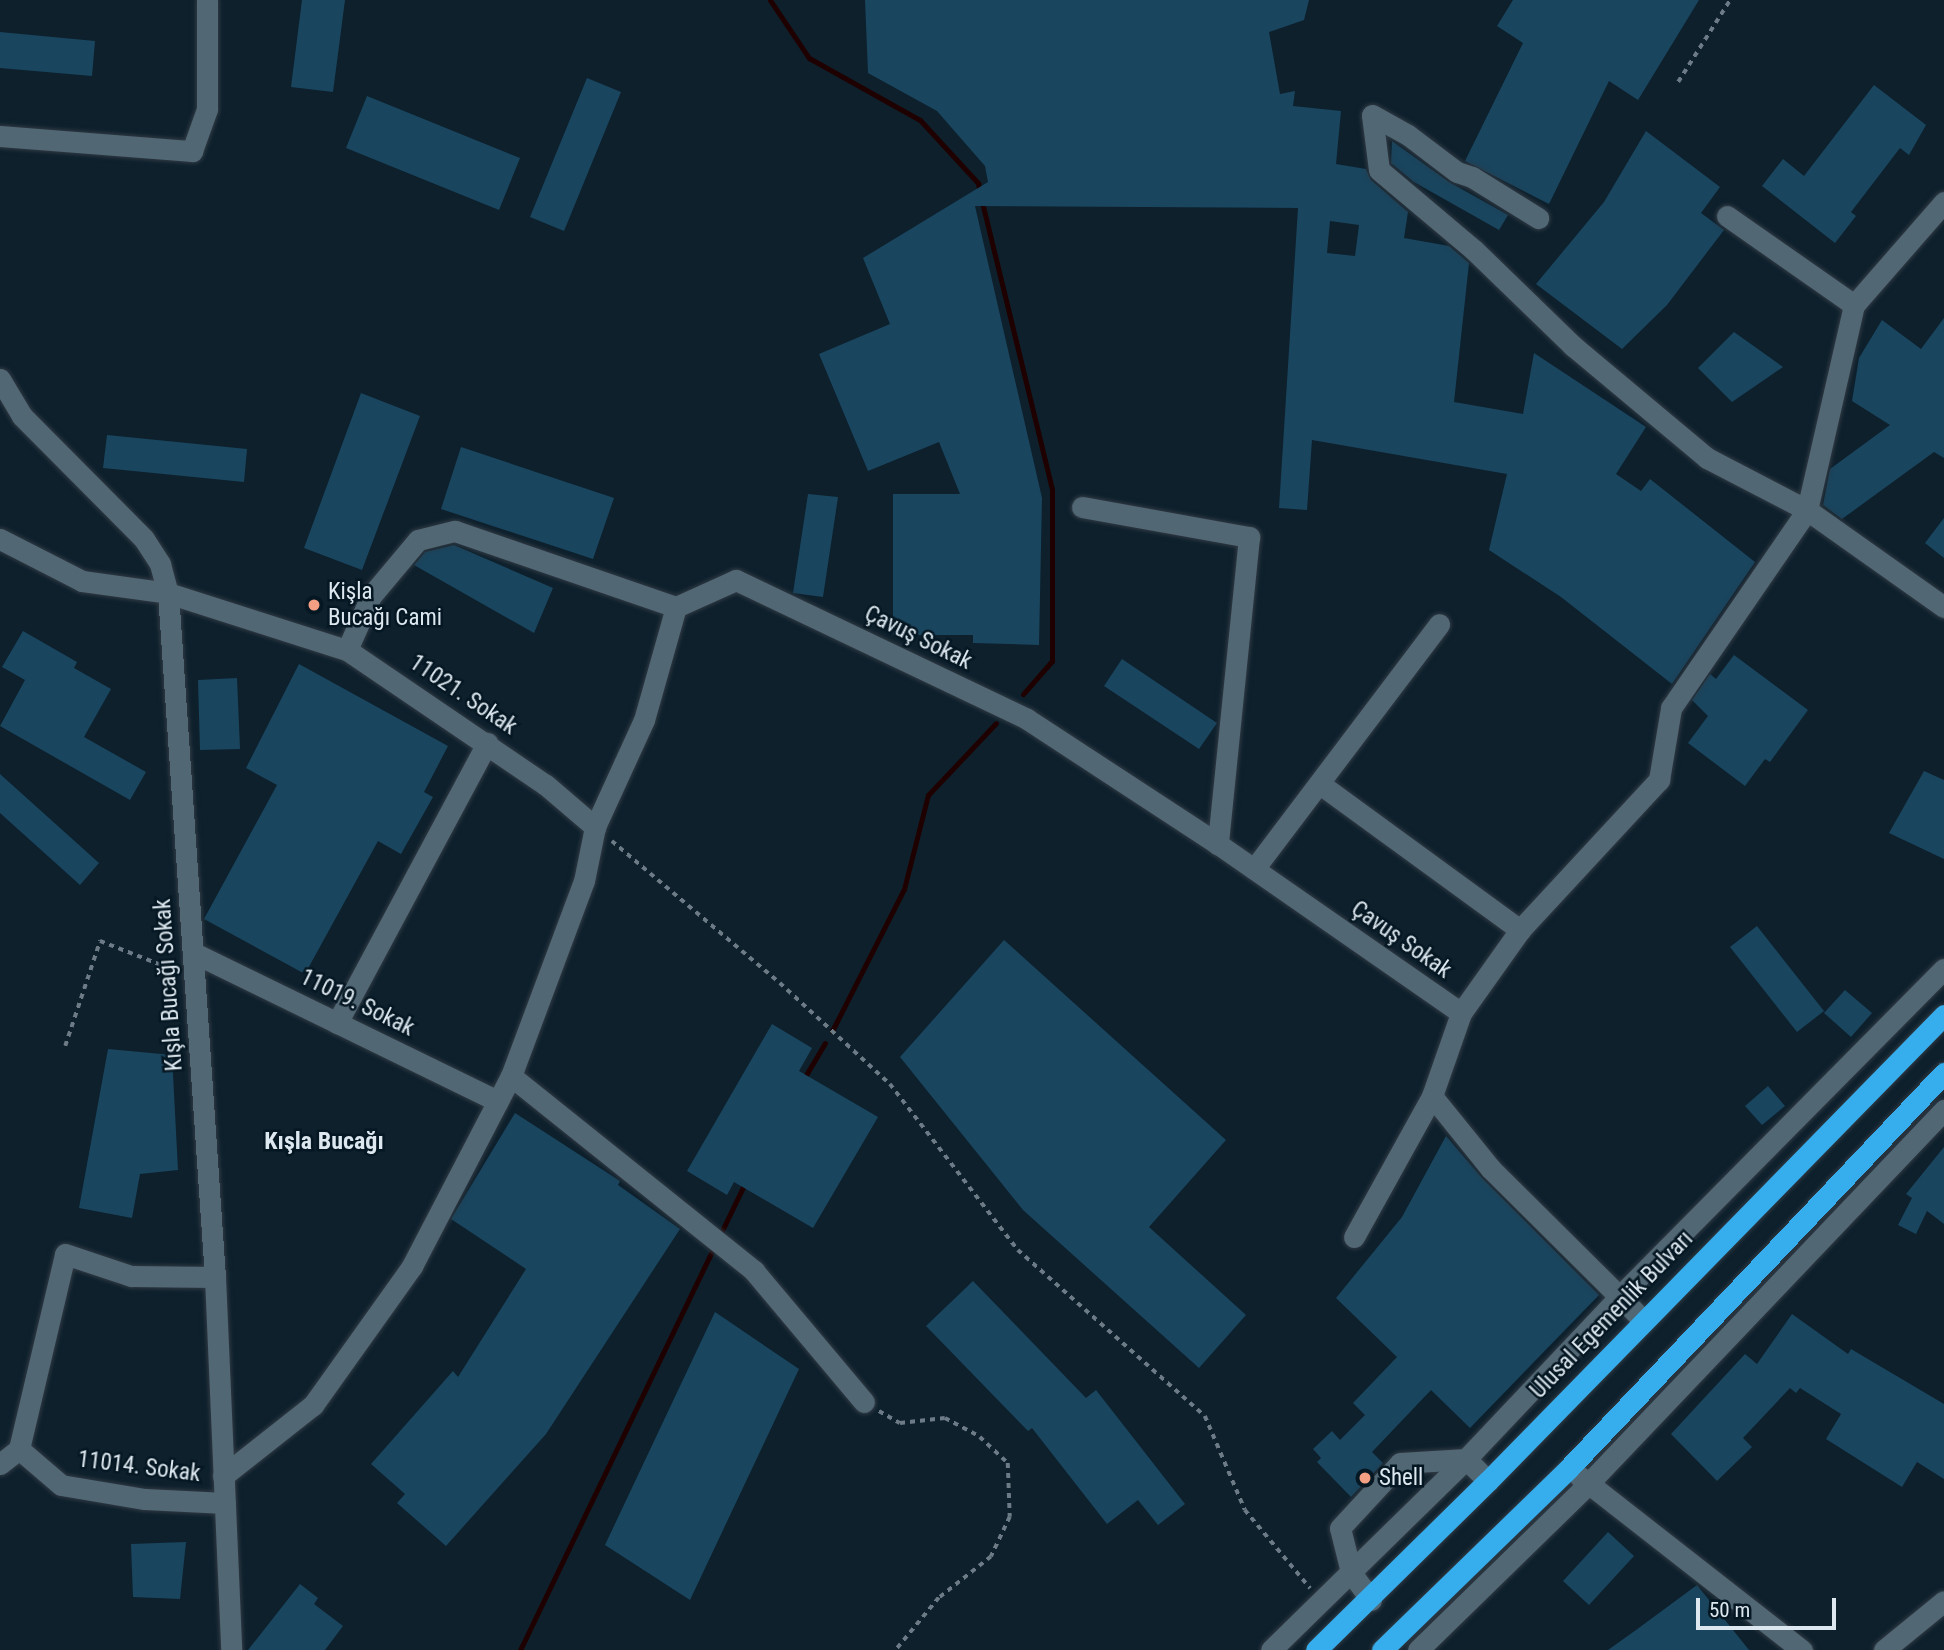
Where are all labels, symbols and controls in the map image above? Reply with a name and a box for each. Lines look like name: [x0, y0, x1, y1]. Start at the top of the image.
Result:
place label: Kişla Bucağı Cami: [328, 578, 442, 632]
marker: Kişla Bucağı Cami: [306, 597, 322, 613]
street label: Çavuş Sokak: [860, 600, 976, 676]
street label: 11021. Sokak: [404, 649, 522, 741]
street label: Çavuş Sokak: [1346, 895, 1456, 985]
street label: Kışla Bucağı Sokak: [149, 898, 189, 1072]
street label: 11019. Sokak: [296, 964, 418, 1042]
district label: Kışla Bucağı: [264, 1128, 384, 1156]
street label: Ulusal Egemenlik Bulvarı: [1525, 1225, 1699, 1405]
street label: 11014. Sokak: [76, 1446, 202, 1488]
place label: Shell: [1379, 1464, 1423, 1492]
marker: Shell: [1357, 1470, 1373, 1486]
scale bar: [1699, 1584, 1839, 1628]
text: 50 m: [1709, 1598, 1750, 1622]

